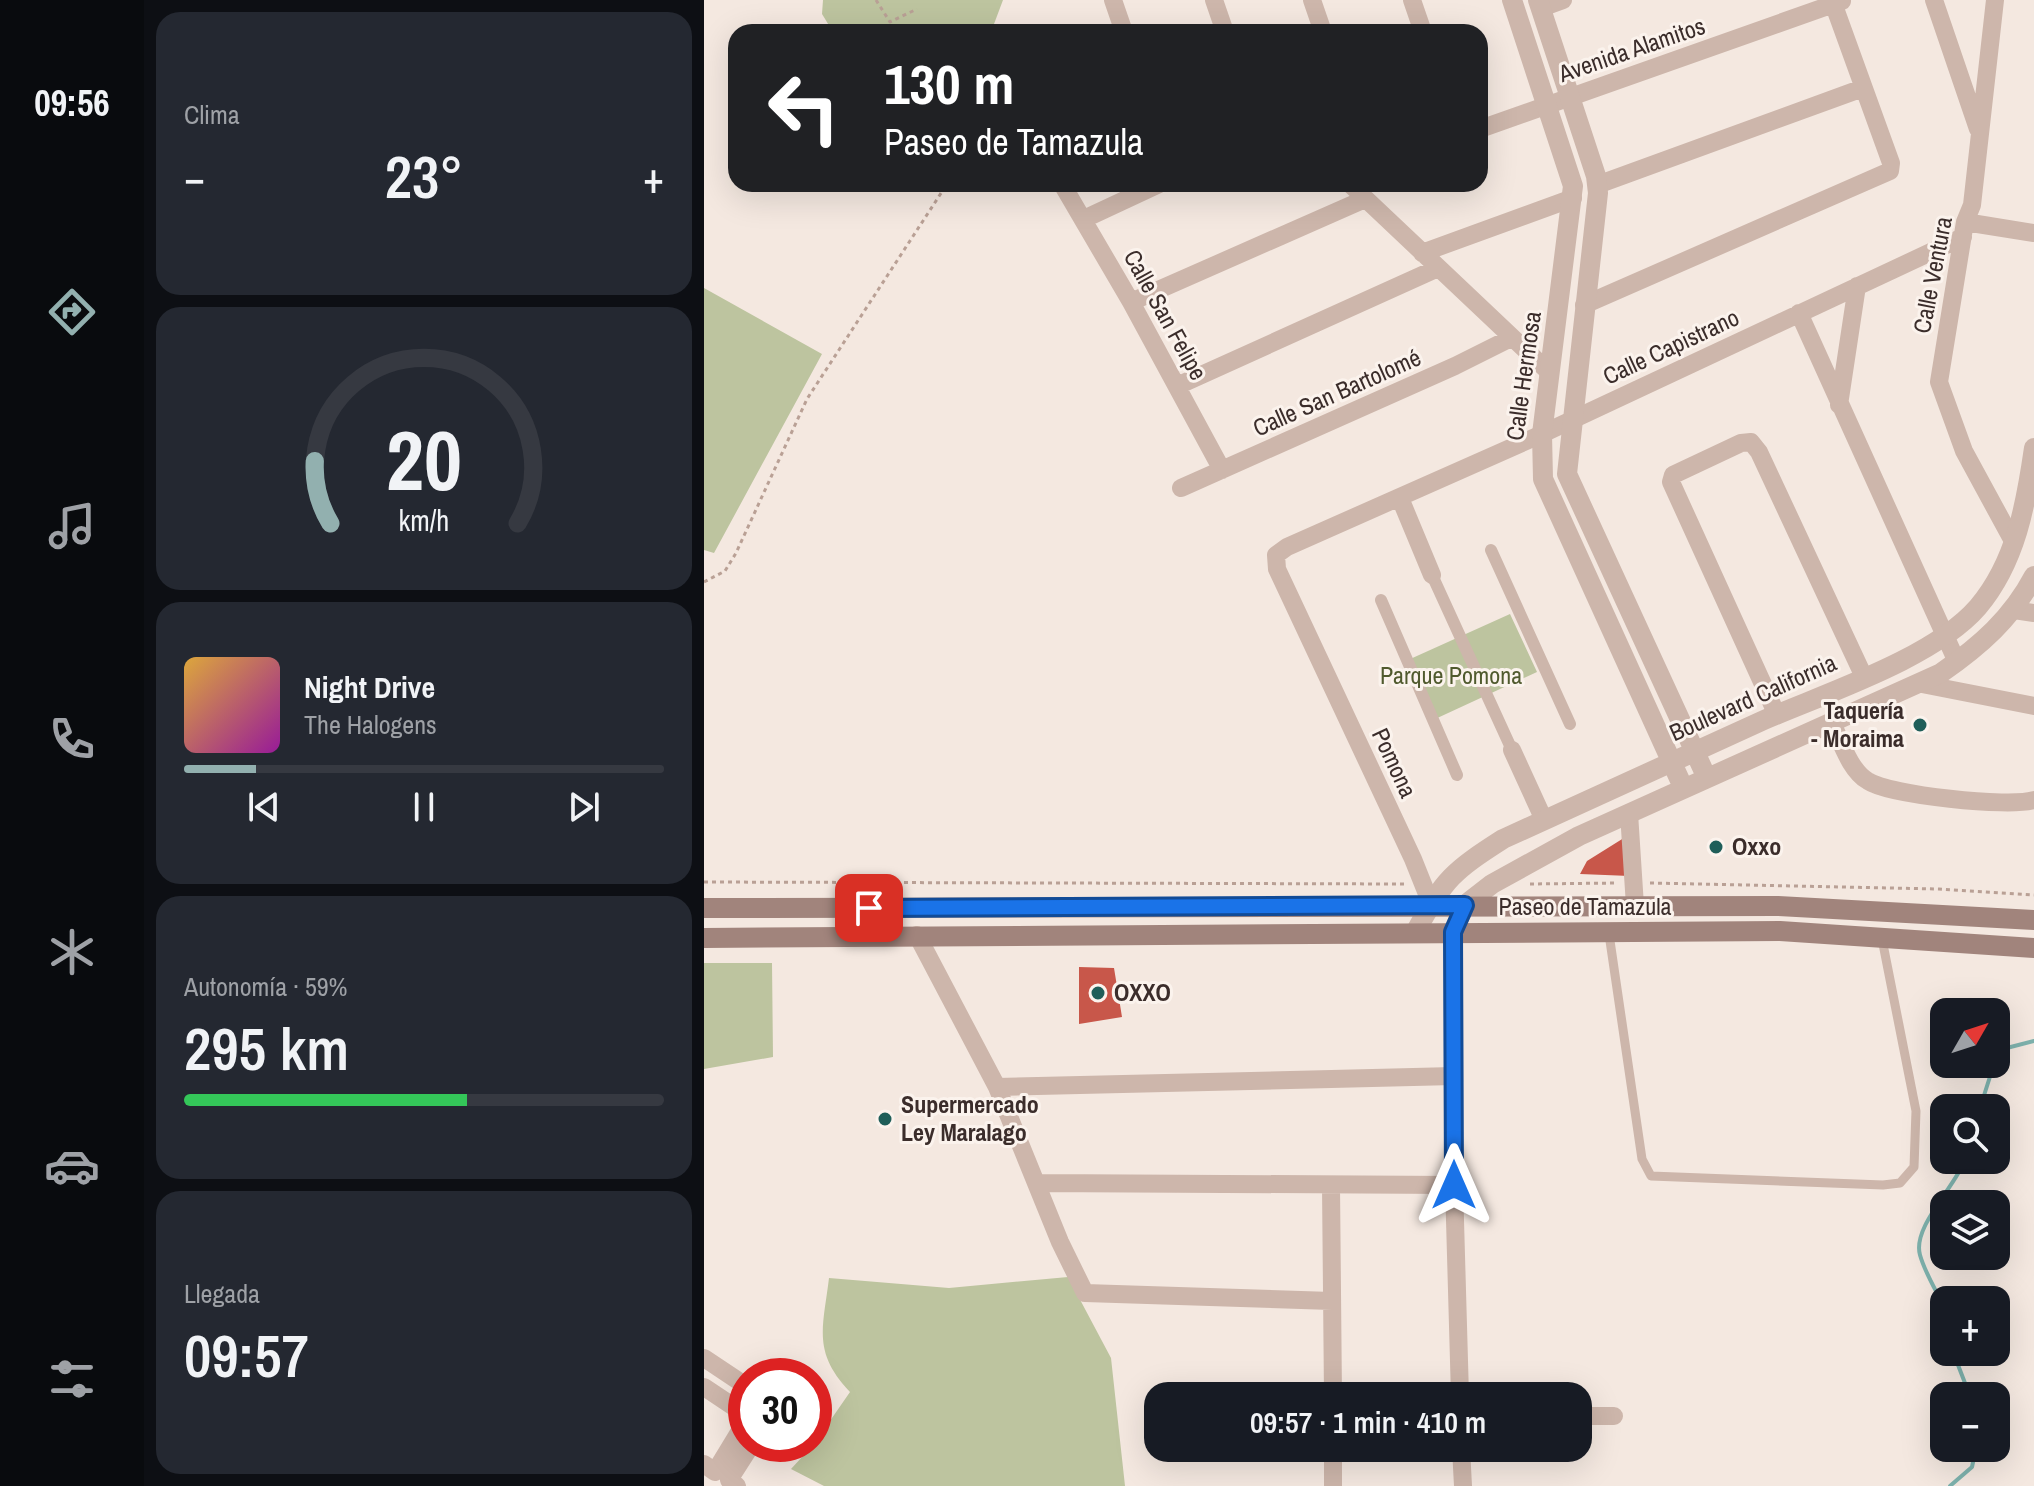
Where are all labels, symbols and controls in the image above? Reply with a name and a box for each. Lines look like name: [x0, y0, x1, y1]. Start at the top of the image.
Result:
street label: Avenida Alamitos: [1553, 9, 1709, 89]
text: 130 m: [884, 46, 1014, 121]
icon: left: [752, 56, 856, 160]
text: 09:56: [34, 79, 110, 127]
text: Clima: [184, 97, 240, 132]
text: Paseo de Tamazula: [884, 118, 1143, 166]
text: 23°: [385, 136, 463, 217]
text: −: [184, 147, 205, 207]
text: +: [643, 147, 664, 207]
street label: Calle Ventura: [1905, 214, 1959, 336]
street label: Calle San Felipe: [1117, 244, 1215, 385]
icon: directions: [44, 284, 100, 340]
street label: Calle Capistrano: [1597, 301, 1744, 392]
street label: Calle Hermosa: [1498, 309, 1548, 443]
street label: Calle San Bartolomé: [1248, 341, 1426, 443]
text: 20: [386, 404, 462, 516]
icon: music: [44, 498, 100, 554]
text: km/h: [399, 501, 449, 540]
street label: Boulevard California: [1664, 646, 1841, 748]
park label: Parque Pomona: [1380, 659, 1522, 691]
text: Night Drive: [304, 667, 435, 707]
place label: Taquería - Moraima: [1811, 694, 1904, 754]
text: The Halogens: [304, 707, 437, 742]
icon: phone: [44, 711, 100, 767]
marker: Taquería - Moraima: [1911, 716, 1929, 734]
street label: Pomona: [1365, 723, 1425, 803]
icon: previous: [242, 785, 286, 829]
icon: pause: [402, 785, 446, 829]
icon: next: [562, 785, 606, 829]
place label: Oxxo: [1732, 830, 1781, 862]
marker: Oxxo: [1707, 838, 1725, 856]
pin: [835, 874, 903, 942]
icon: arrive: [847, 886, 891, 930]
street label: Paseo de Tamazula: [1499, 890, 1671, 922]
icon: climate: [44, 924, 100, 980]
text: Autonomía · 59%: [184, 969, 348, 1004]
place label: OXXO: [1114, 976, 1171, 1008]
marker: OXXO: [1089, 984, 1107, 1002]
north arrow: [1930, 998, 2010, 1078]
map controls: [1930, 998, 2010, 1462]
text: 295 km: [184, 1008, 349, 1089]
place label: Supermercado Ley Maralago: [901, 1088, 1039, 1148]
button: search: [1930, 1094, 2010, 1174]
marker: Supermercado Ley Maralago: [876, 1110, 894, 1128]
icon: car: [44, 1138, 100, 1194]
position arrow: [1412, 1143, 1496, 1227]
button: layers: [1930, 1190, 2010, 1270]
text: Llegada: [184, 1276, 260, 1311]
button: +: [1930, 1286, 2010, 1366]
text: 09:57: [184, 1315, 309, 1396]
icon: filters: [44, 1351, 100, 1407]
speed limit sign: 30: [728, 1358, 832, 1462]
button: −: [1930, 1382, 2010, 1462]
text: 09:57 · 1 min · 410 m: [1250, 1402, 1486, 1442]

